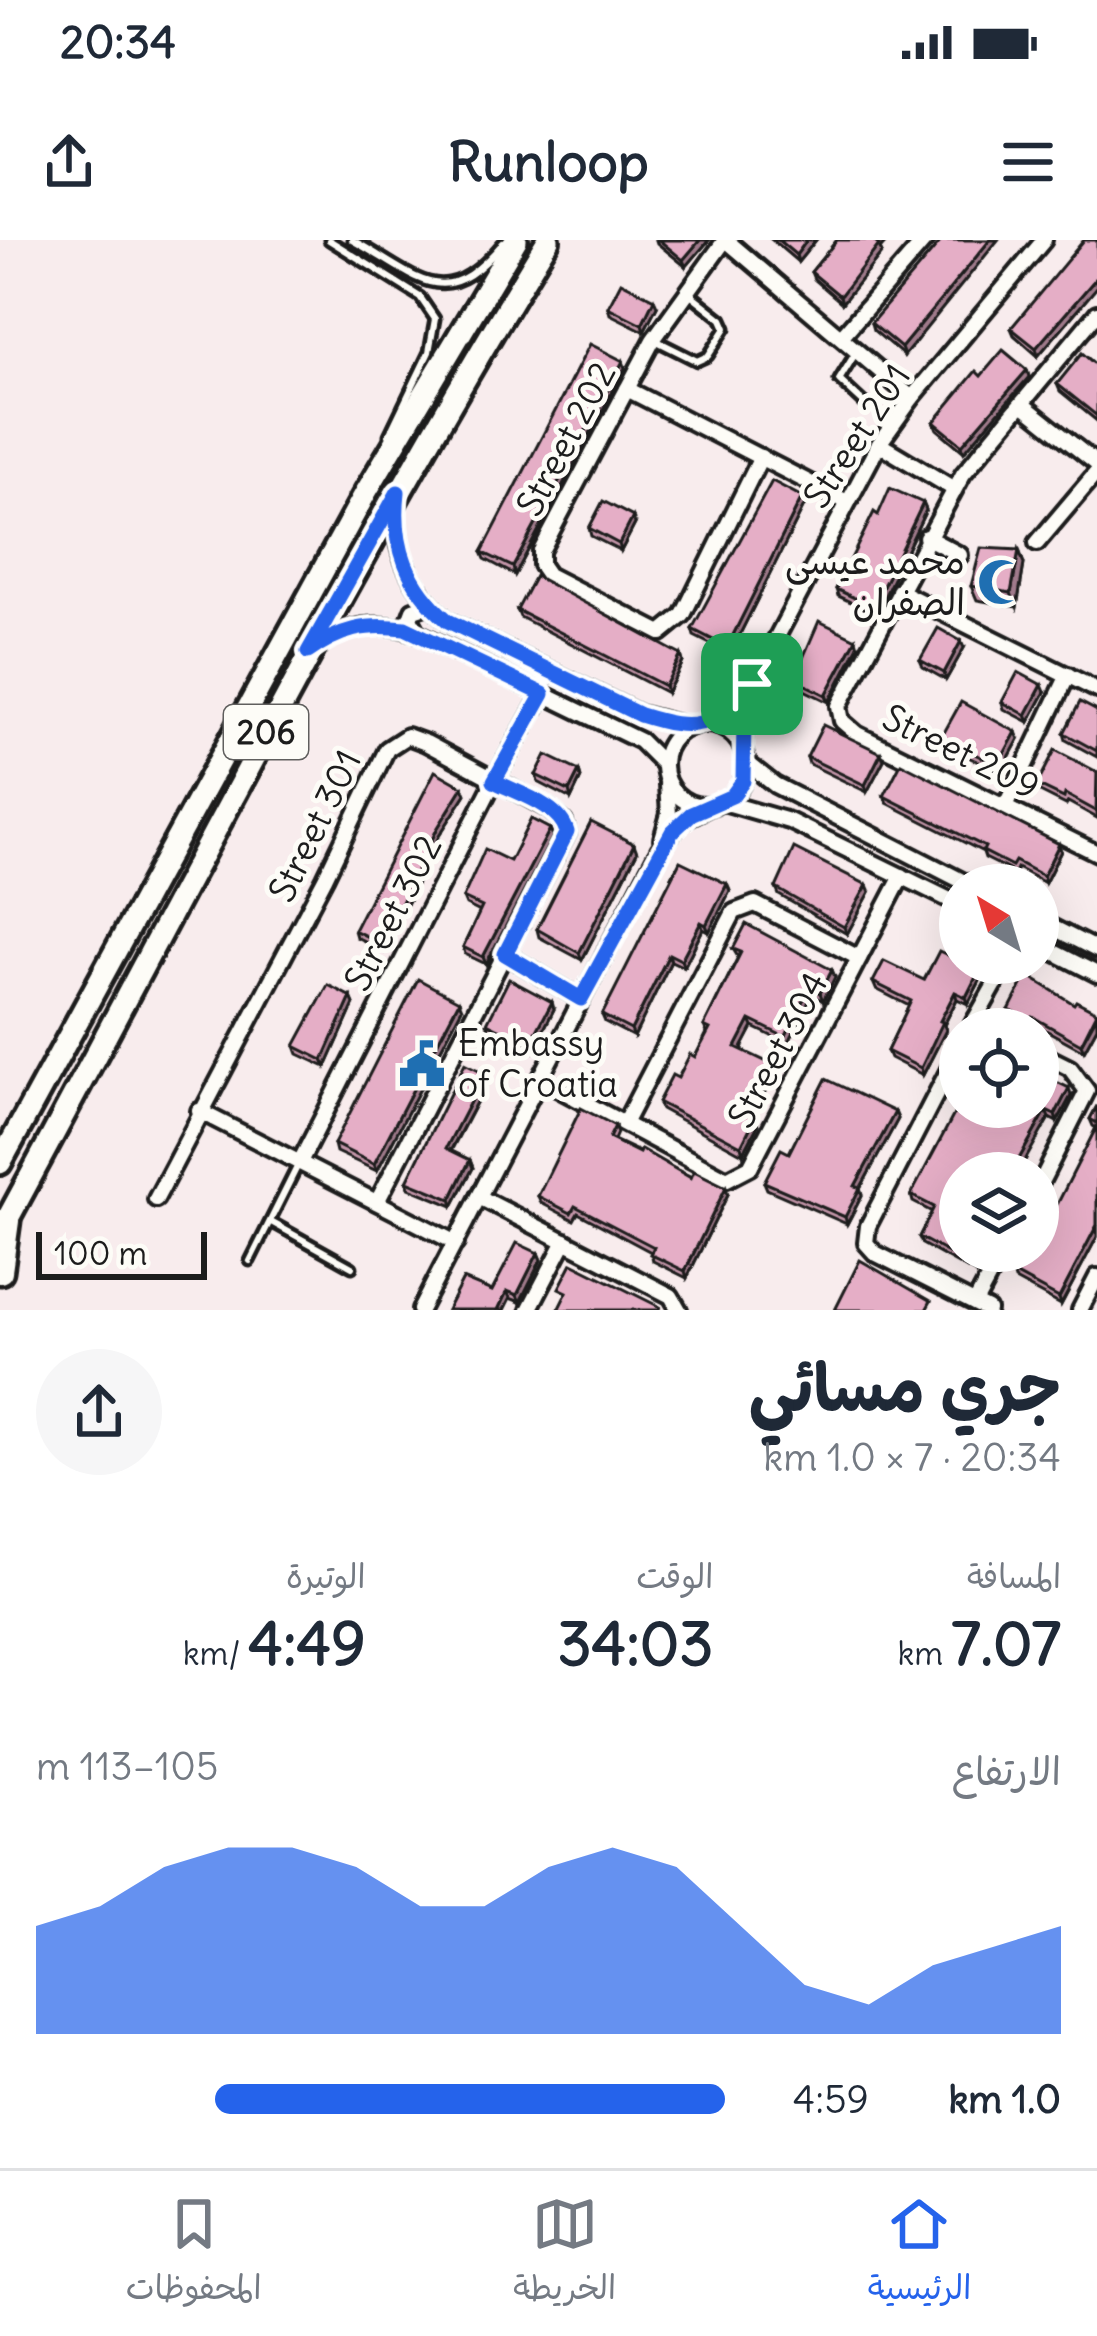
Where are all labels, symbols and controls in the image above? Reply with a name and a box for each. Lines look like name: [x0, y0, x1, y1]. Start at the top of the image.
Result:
text: 20:34: [60, 14, 176, 70]
text: Runloop: [448, 128, 649, 196]
icon: share: [36, 129, 102, 195]
icon: menu: [995, 129, 1061, 195]
street label: Street 202: [507, 354, 625, 524]
street label: Street 201: [794, 356, 920, 516]
place label: محمد عيسى الصفران: [785, 539, 965, 625]
mosque icon: محمد عيسى الصفران: [976, 557, 1026, 607]
pin: [701, 633, 803, 735]
icon: arrive: [719, 651, 785, 717]
street label: Street 209: [875, 695, 1047, 809]
road number: 206: [224, 705, 308, 759]
street label: Street 301: [259, 743, 371, 909]
street label: Street 302: [335, 828, 451, 998]
north arrow: [939, 864, 1059, 984]
map controls: [939, 864, 1059, 1272]
street label: Street 304: [718, 965, 838, 1135]
button: locate: [939, 1008, 1059, 1128]
place label: Embassy of Croatia: [458, 1021, 618, 1107]
public building icon: Embassy of Croatia: [397, 1039, 447, 1089]
button: layers: [939, 1152, 1059, 1272]
scale bar: [36, 1226, 207, 1279]
text: 100 m: [54, 1232, 147, 1274]
text: جري مسائي: [749, 1346, 1061, 1429]
button: share: [36, 1349, 162, 1475]
text: 20:34 · 7 × 1.0 km: [763, 1433, 1061, 1482]
text: الوتيرة: [286, 1555, 366, 1597]
text: الوقت: [636, 1555, 713, 1597]
text: المسافة: [967, 1555, 1061, 1597]
text: 4:49: [248, 1606, 366, 1681]
text: 34:03: [557, 1606, 713, 1681]
text: 7.07: [951, 1606, 1061, 1681]
text: /km: [183, 1632, 248, 1674]
text: km: [897, 1632, 951, 1674]
text: 105–113 m: [36, 1742, 218, 1791]
text: الارتفاع: [952, 1747, 1061, 1796]
text: 4:59: [793, 2075, 869, 2124]
text: 1.0 km: [948, 2075, 1061, 2124]
tab: المحفوظات: [126, 2191, 262, 2317]
tab: الخريطة: [513, 2191, 616, 2317]
tab: الرئيسية: [868, 2191, 971, 2317]

